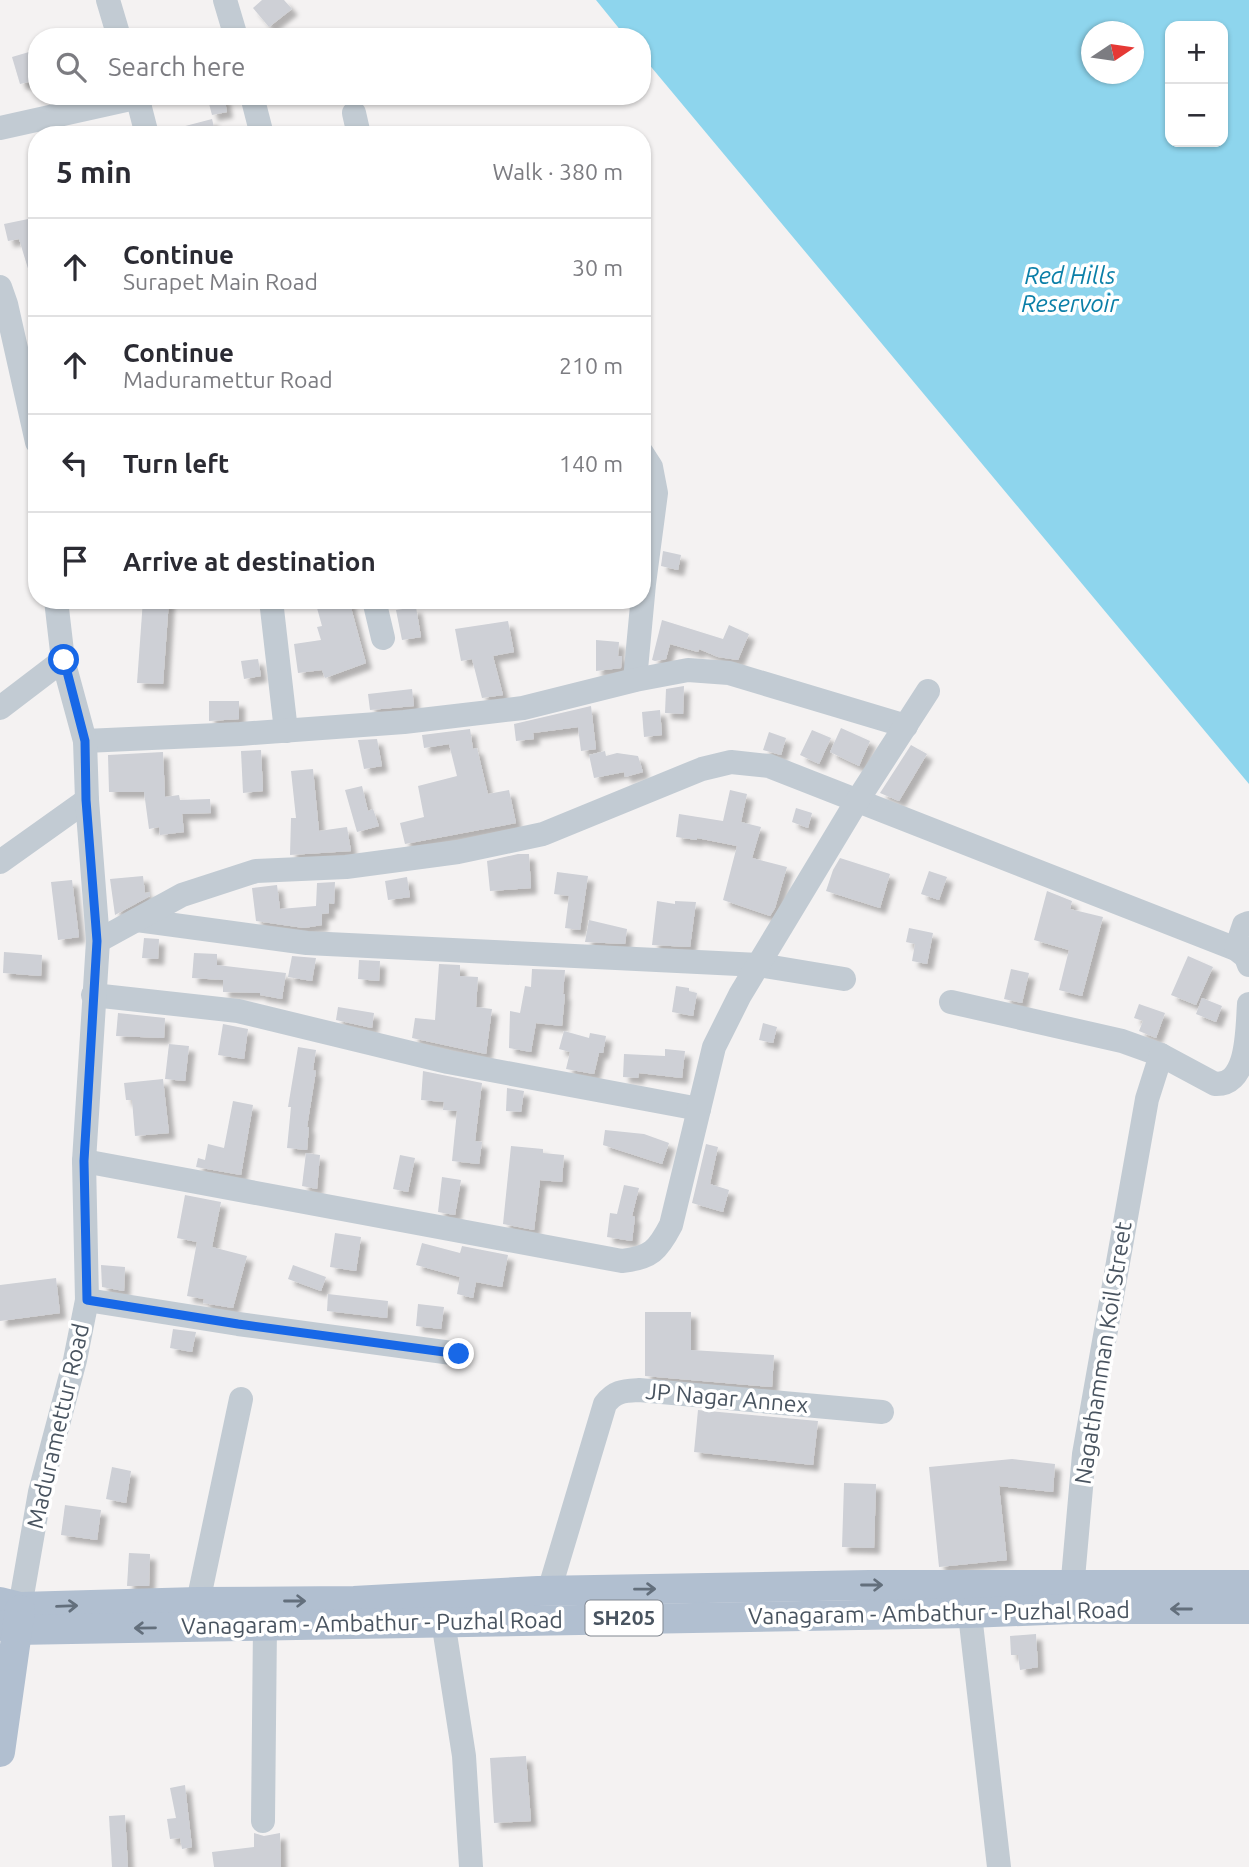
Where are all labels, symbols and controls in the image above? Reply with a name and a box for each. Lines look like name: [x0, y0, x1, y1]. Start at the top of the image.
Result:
north arrow: [1081, 21, 1144, 84]
map controls: [1165, 21, 1228, 147]
button: +: [1165, 21, 1228, 84]
search box: [28, 28, 651, 105]
icon: search: [52, 48, 90, 86]
text: Search here: [108, 52, 245, 81]
button: −: [1165, 84, 1228, 147]
text: 5 min: [56, 155, 132, 189]
text: Walk · 380 m: [492, 159, 623, 184]
text: Continue: [123, 240, 234, 269]
icon: ahead: [56, 248, 94, 286]
text: 30 m: [572, 255, 623, 280]
water label: Red Hills Reservoir: [1021, 262, 1120, 317]
text: Surapet Main Road: [123, 269, 318, 294]
text: Continue: [123, 338, 234, 367]
icon: ahead: [56, 346, 94, 384]
text: 210 m: [559, 353, 623, 378]
text: Maduramettur Road: [123, 367, 333, 392]
icon: left: [56, 444, 94, 482]
text: Turn left: [123, 449, 229, 478]
text: 140 m: [559, 451, 623, 476]
icon: arrive: [56, 542, 94, 580]
text: Arrive at destination: [123, 547, 376, 576]
route start: [48, 644, 79, 675]
street label: Nagathamman Koil Street: [1069, 1220, 1136, 1486]
street label: Maduramettur Road: [22, 1321, 93, 1531]
route end: [443, 1338, 474, 1369]
street label: JP Nagar Annex: [645, 1378, 810, 1417]
one-way arrow: [860, 1578, 883, 1592]
one-way arrow: [633, 1583, 656, 1596]
one-way arrow: [283, 1594, 306, 1608]
street label: Vanagaram - Ambathur - Puzhal Road: [748, 1597, 1130, 1628]
one-way arrow: [56, 1599, 79, 1612]
road number: SH205: [586, 1600, 662, 1636]
one-way arrow: [1170, 1602, 1193, 1616]
street label: Vanagaram - Ambathur - Puzhal Road: [181, 1607, 563, 1638]
one-way arrow: [134, 1621, 157, 1634]

